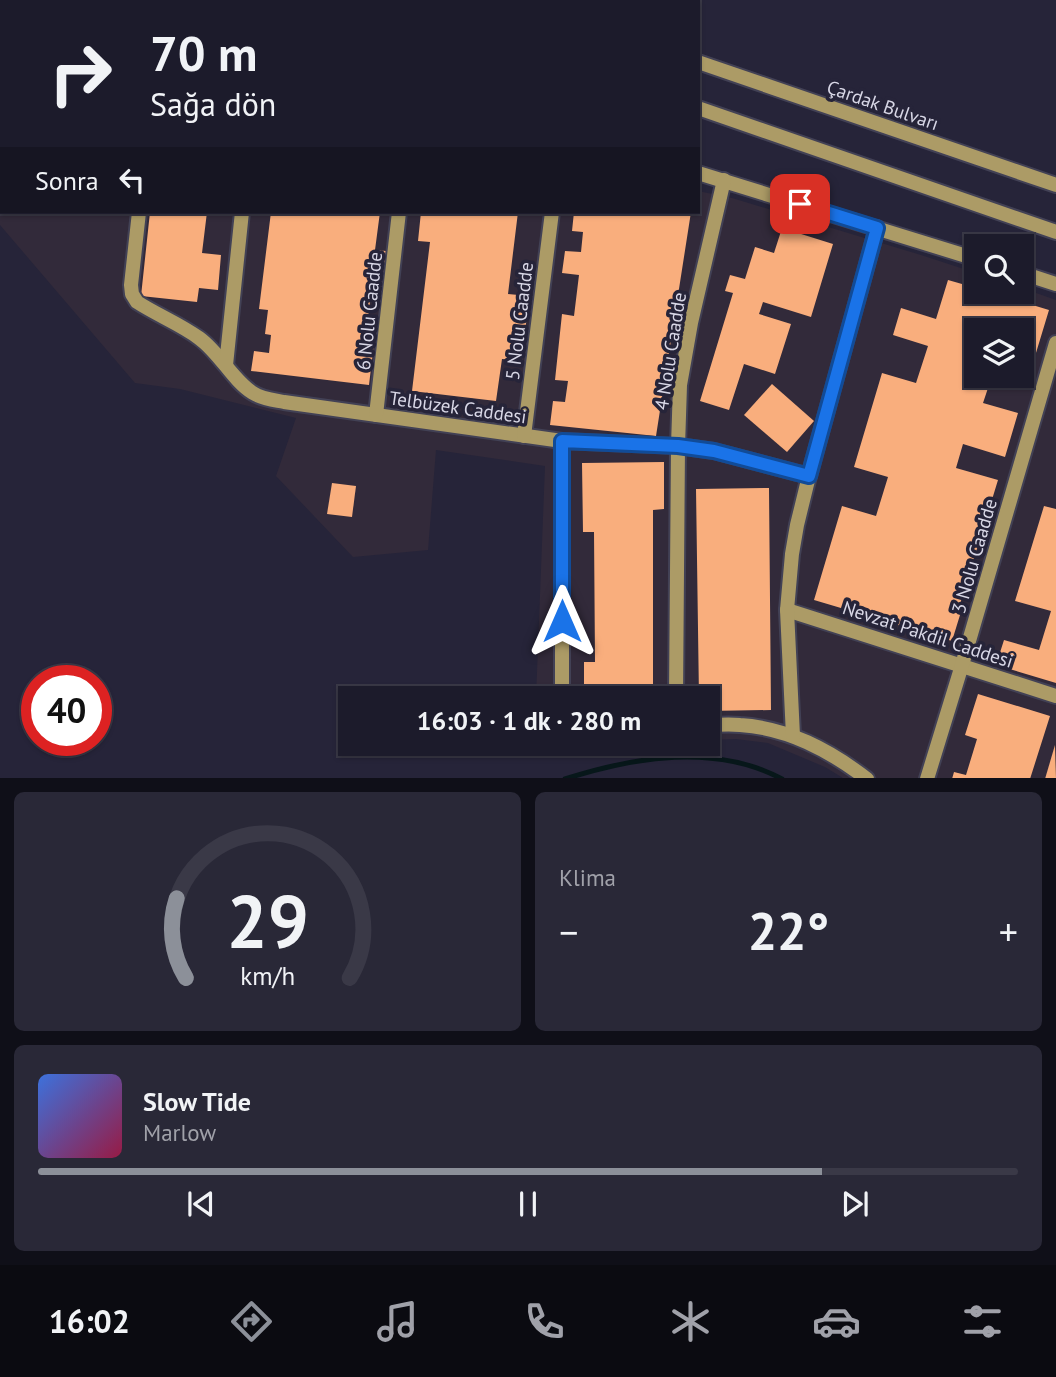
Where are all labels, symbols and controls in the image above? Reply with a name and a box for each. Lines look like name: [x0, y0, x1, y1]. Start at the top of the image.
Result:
text: 70 m: [150, 21, 257, 85]
icon: right: [35, 28, 126, 119]
street label: Çardak Bulvarı: [824, 75, 942, 135]
text: Sağa dön: [150, 83, 276, 125]
icon: left: [113, 161, 151, 199]
text: Sonra: [35, 164, 99, 197]
pin: [770, 174, 830, 234]
icon: arrive: [781, 185, 819, 223]
map controls: [964, 234, 1034, 388]
button: search: [964, 234, 1034, 304]
street label: 6 Nolu Caadde: [351, 251, 387, 371]
street label: 5 Nolu Caadde: [500, 261, 538, 381]
street label: 4 Nolu Caadde: [649, 290, 691, 412]
button: layers: [964, 318, 1034, 388]
street label: Telbüzek Caddesi: [388, 385, 528, 429]
street label: 3 Nolu Caadde: [946, 496, 1002, 616]
position arrow: [525, 584, 599, 658]
street label: Nevzat Pakdil Caddesi: [840, 595, 1016, 673]
speed limit sign: 40: [21, 665, 112, 756]
text: 16:03 · 1 dk · 280 m: [417, 704, 641, 737]
text: Klima: [559, 863, 616, 892]
text: 29: [226, 874, 309, 968]
text: 22°: [748, 897, 829, 964]
text: −: [559, 907, 578, 956]
text: +: [999, 907, 1018, 956]
text: km/h: [240, 959, 295, 991]
text: Slow Tide: [143, 1085, 251, 1118]
text: Marlow: [143, 1118, 216, 1147]
icon: previous: [182, 1185, 220, 1223]
icon: pause: [509, 1185, 547, 1223]
icon: next: [836, 1185, 874, 1223]
icon: directions: [227, 1297, 276, 1346]
icon: music: [373, 1297, 422, 1346]
icon: phone: [520, 1297, 569, 1346]
icon: climate: [666, 1297, 715, 1346]
icon: car: [812, 1297, 861, 1346]
icon: filters: [958, 1297, 1007, 1346]
text: 16:02: [49, 1300, 130, 1342]

